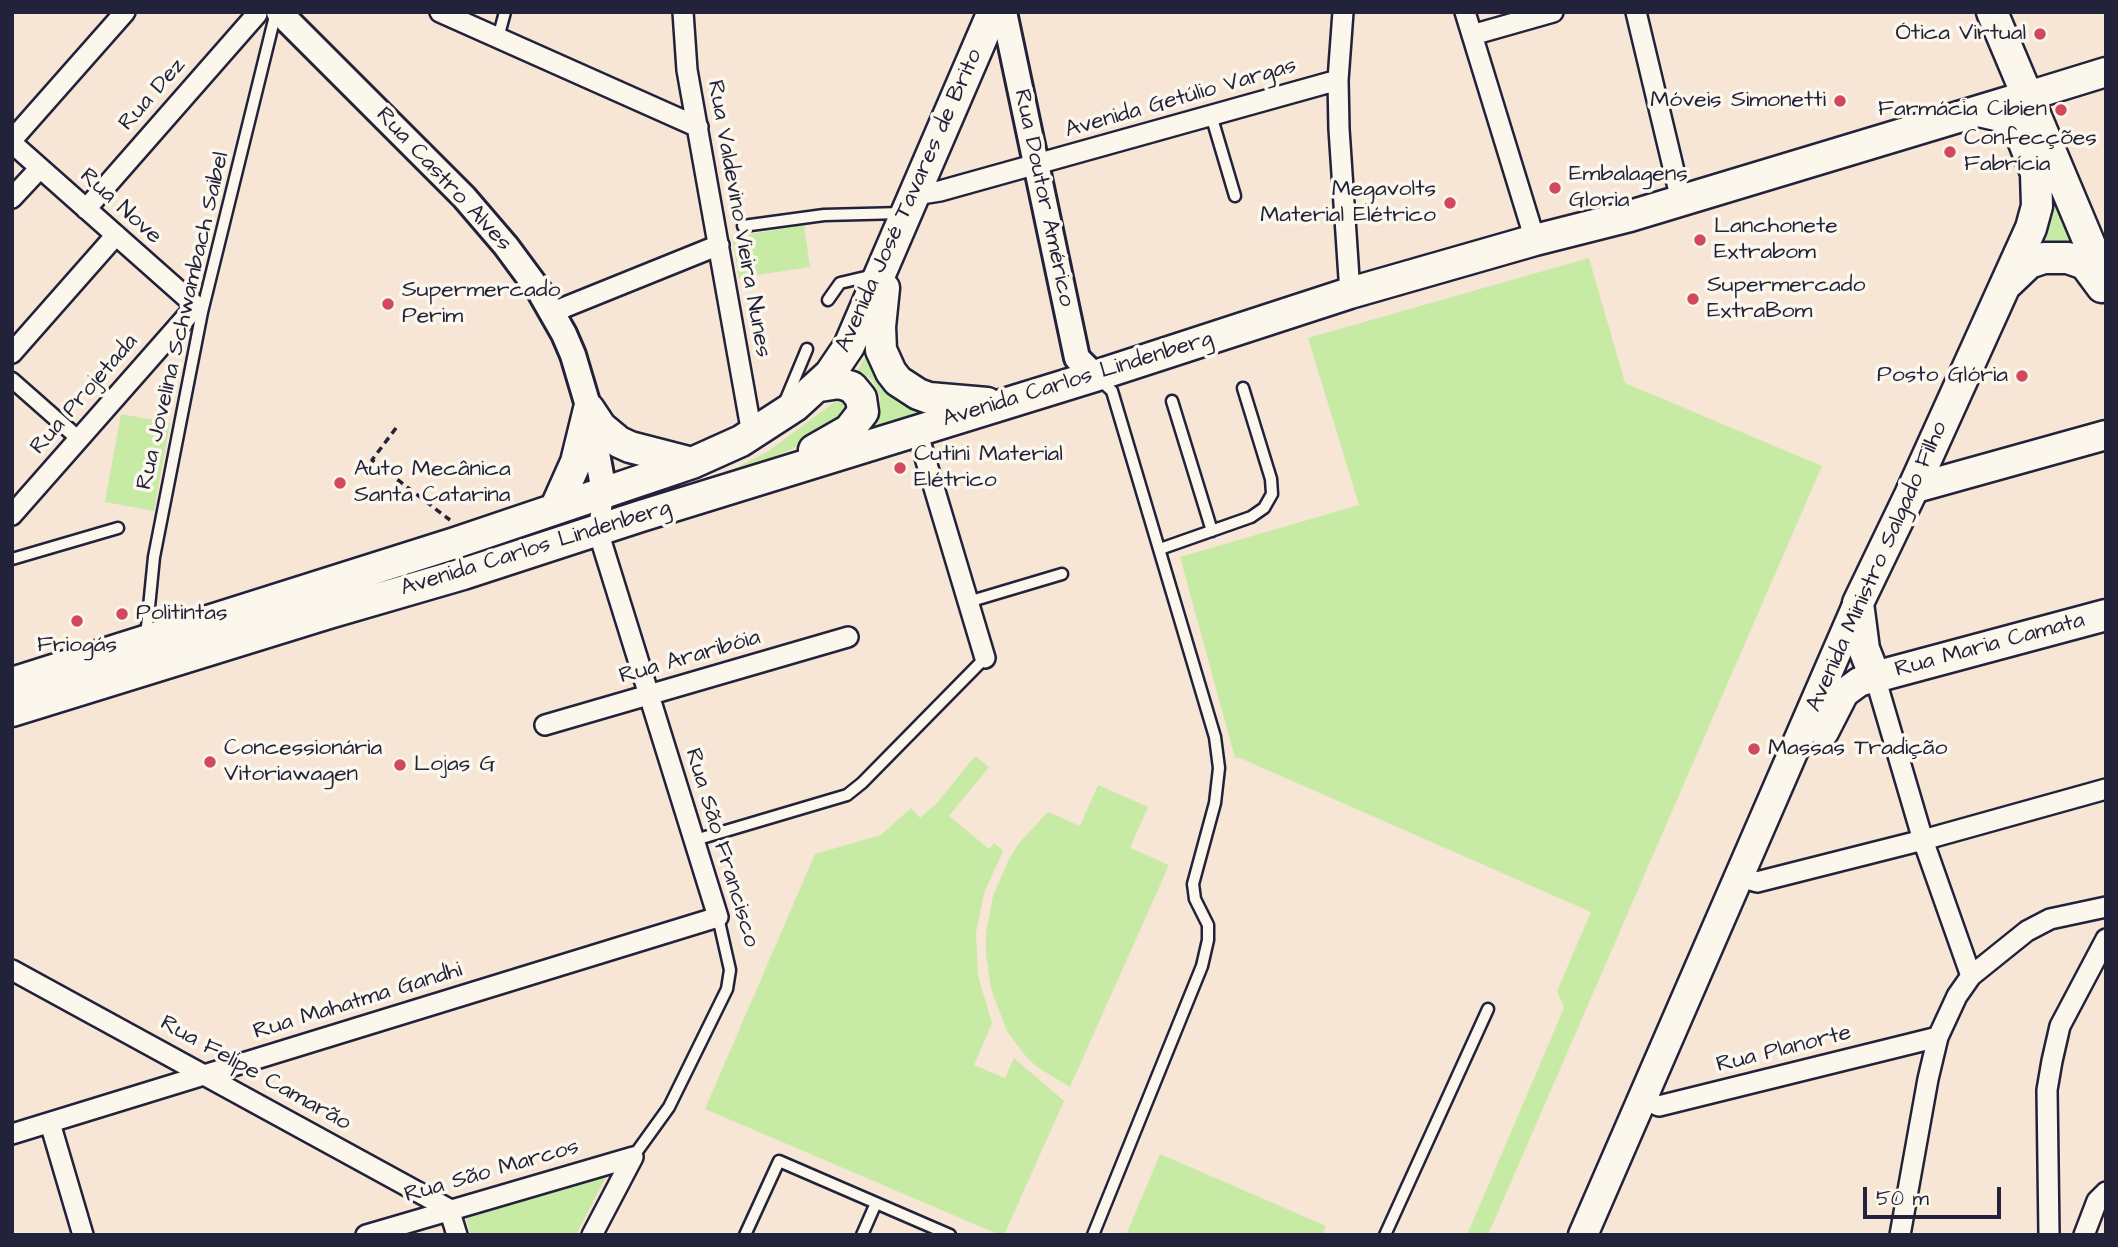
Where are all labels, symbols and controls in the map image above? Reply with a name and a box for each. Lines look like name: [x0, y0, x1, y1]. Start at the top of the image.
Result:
place label: Ótica Virtual: [1895, 20, 2026, 48]
marker: Ótica Virtual: [2032, 26, 2048, 42]
street label: Avenida José Tavares de Brito: [831, 45, 989, 357]
street label: Rua Dez: [114, 53, 192, 137]
street label: Avenida Getúlio Vargas: [1062, 53, 1300, 145]
street label: Rua Valdevino Vieira Nunes: [700, 78, 776, 360]
street label: Rua Doutor Américo: [1006, 87, 1080, 309]
place label: Móveis Simonetti: [1650, 87, 1826, 115]
marker: Móveis Simonetti: [1832, 93, 1848, 109]
place label: Farmácia Cibien: [1878, 96, 2047, 124]
street label: Rua Castro Alves: [369, 102, 517, 258]
marker: Farmácia Cibien: [2053, 102, 2069, 118]
place label: Confecções Fabrícia: [1964, 125, 2097, 179]
marker: Confecções Fabrícia: [1942, 144, 1958, 160]
street label: Rua Jovelina Schwambach Saibel: [132, 150, 236, 492]
place label: Embalagens Gloria: [1569, 161, 1688, 215]
street label: Rua Nove: [73, 163, 167, 251]
place label: Megavolts Material Elétrico: [1260, 176, 1436, 230]
marker: Embalagens Gloria: [1547, 180, 1563, 196]
marker: Megavolts Material Elétrico: [1442, 195, 1458, 211]
place label: Lanchonete Extrabom: [1714, 213, 1838, 267]
marker: Lanchonete Extrabom: [1692, 232, 1708, 248]
place label: Supermercado ExtraBom: [1707, 272, 1865, 326]
place label: Supermercado Perim: [402, 277, 560, 331]
marker: Supermercado ExtraBom: [1685, 291, 1701, 307]
marker: Supermercado Perim: [380, 296, 396, 312]
street label: Avenida Carlos Lindenberg: [939, 326, 1217, 434]
street label: Rua Projetada: [25, 329, 145, 461]
place label: Posto Glória: [1877, 362, 2008, 390]
marker: Posto Glória: [2014, 368, 2030, 384]
street label: Avenida Ministro Salgado Filho: [1801, 418, 1955, 716]
place label: Cutini Material Elétrico: [914, 441, 1063, 495]
place label: Auto Mecânica Santa Catarina: [354, 456, 511, 510]
marker: Cutini Material Elétrico: [892, 460, 908, 476]
marker: Auto Mecânica Santa Catarina: [332, 475, 348, 491]
street label: Avenida Carlos Lindenberg: [397, 495, 675, 603]
place label: Politintas: [136, 600, 228, 628]
marker: Politintas: [114, 606, 130, 622]
street label: Rua Maria Camata: [1892, 607, 2088, 685]
marker: Friogás: [69, 613, 85, 629]
street label: Rua Araribóia: [616, 625, 764, 691]
place label: Friogás: [37, 632, 117, 660]
place label: Concessionária Vitoriawagen: [224, 735, 382, 789]
place label: Massas Tradição: [1768, 735, 1947, 763]
marker: Massas Tradição: [1746, 741, 1762, 757]
street label: Rua São Francisco: [678, 745, 764, 951]
place label: Lojas G: [414, 751, 495, 779]
marker: Concessionária Vitoriawagen: [202, 754, 218, 770]
marker: Lojas G: [392, 757, 408, 773]
street label: Rua Mahatma Gandhi: [250, 957, 466, 1047]
street label: Rua Felipe Camarão: [155, 1010, 355, 1138]
street label: Rua Planorte: [1714, 1020, 1854, 1080]
street label: Rua São Marcos: [402, 1134, 582, 1210]
scale bar: [1866, 1174, 2004, 1218]
text: 50 m: [1876, 1184, 1929, 1213]

